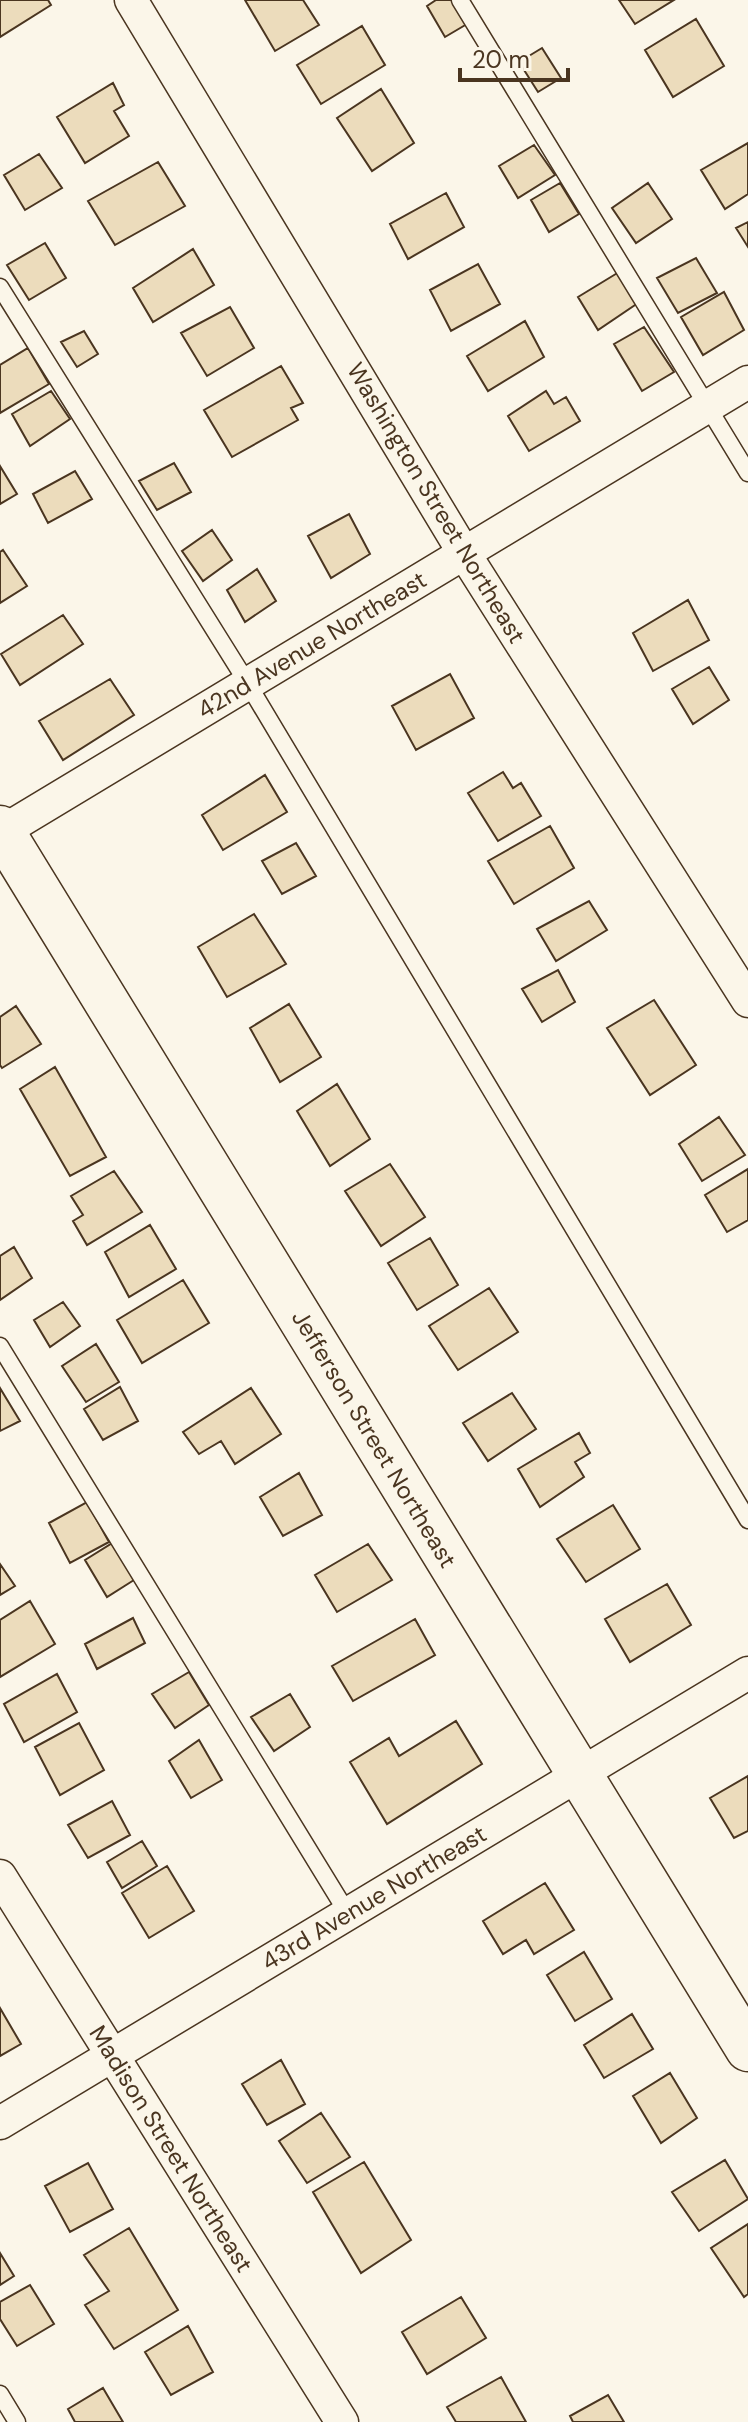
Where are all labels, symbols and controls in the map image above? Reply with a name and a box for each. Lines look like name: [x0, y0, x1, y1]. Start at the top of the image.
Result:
scale bar: [460, 32, 568, 82]
text: 20 m: [472, 44, 530, 75]
street label: Washington Street Northeast: [340, 357, 533, 649]
street label: 42nd Avenue Northeast: [191, 564, 432, 725]
street label: Jefferson Street Northeast: [285, 1304, 464, 1573]
street label: 43rd Avenue Northeast: [256, 1818, 492, 1977]
street label: Madison Street Northeast: [83, 2019, 260, 2278]

